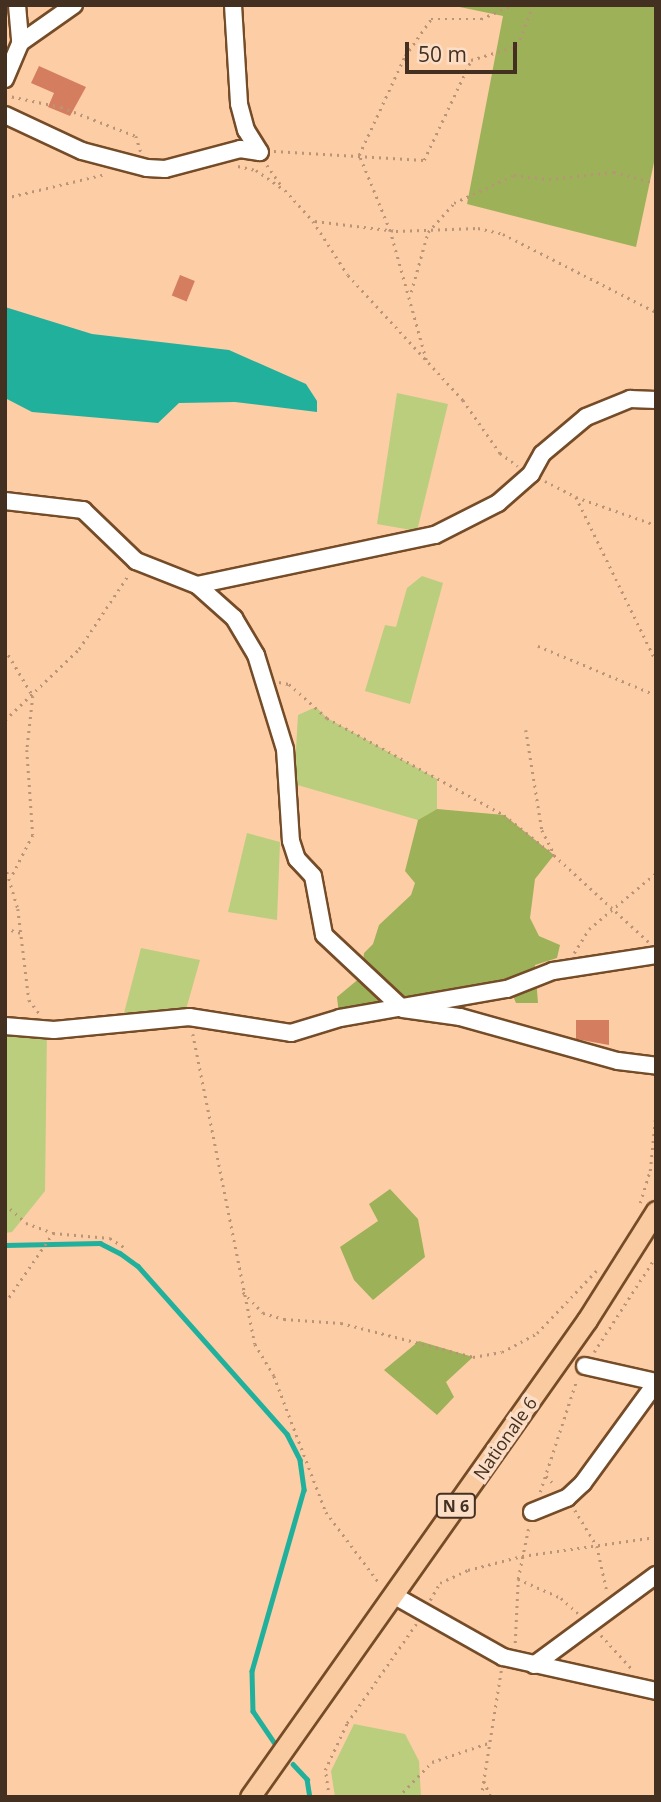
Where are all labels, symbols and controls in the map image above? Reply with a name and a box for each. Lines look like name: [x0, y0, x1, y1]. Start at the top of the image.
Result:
scale bar: [409, 28, 521, 72]
text: 50 m: [418, 40, 467, 68]
street label: Nationale 6: [469, 1392, 541, 1484]
road number: N 6: [435, 1494, 477, 1518]

